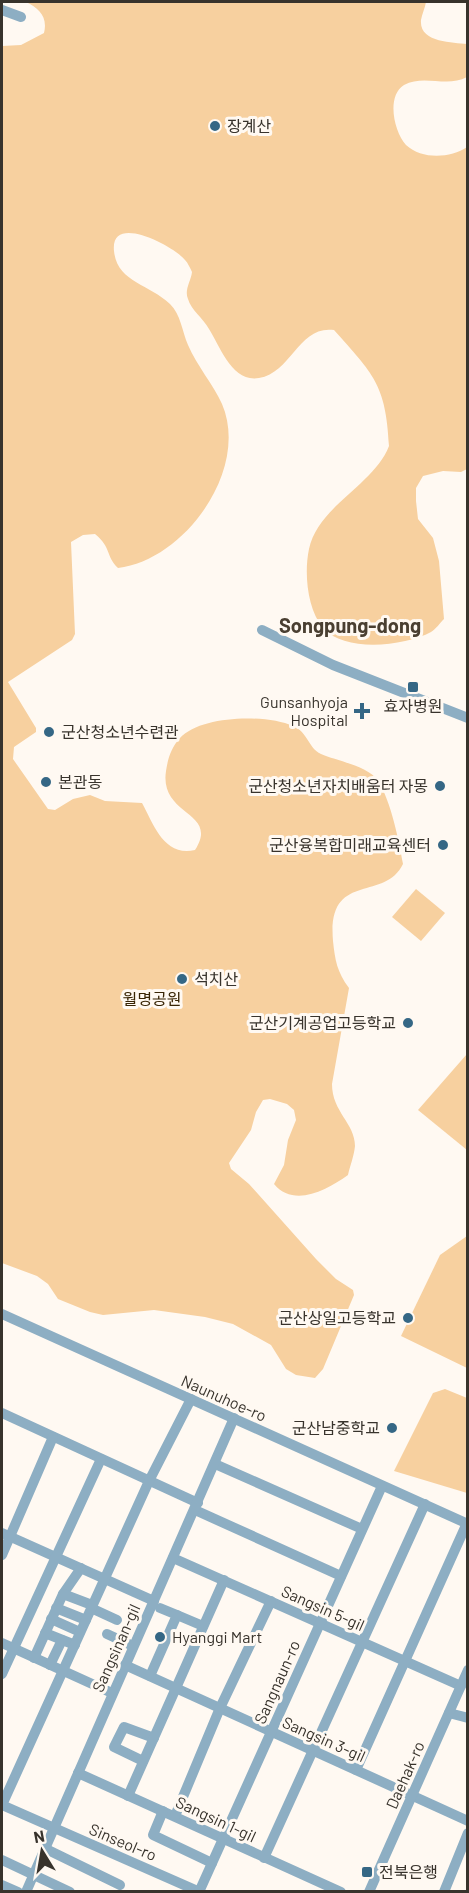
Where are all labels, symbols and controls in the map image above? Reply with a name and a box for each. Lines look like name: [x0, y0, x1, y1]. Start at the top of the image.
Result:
place label: 장계산: [227, 116, 271, 135]
marker: 장계산: [208, 119, 222, 133]
district label: Songpung-dong: [279, 613, 421, 637]
marker: 효자병원: [406, 680, 420, 694]
place label: Gunsanhyoja Hospital: [260, 692, 348, 729]
place label: 효자병원: [384, 696, 442, 715]
marker: Gunsanhyoja Hospital: [353, 702, 371, 720]
place label: 군산청소년수련관: [61, 722, 179, 741]
marker: 군산청소년수련관: [42, 725, 56, 739]
place label: 본관동: [58, 772, 102, 791]
marker: 본관동: [39, 775, 53, 789]
place label: 군산청소년자치배움터 자몽: [248, 776, 428, 795]
marker: 군산청소년자치배움터 자몽: [433, 779, 447, 793]
place label: 군산융복합미래교육센터: [269, 835, 431, 854]
marker: 군산융복합미래교육센터: [436, 838, 450, 852]
place label: 석치산: [194, 969, 238, 988]
marker: 석치산: [175, 972, 189, 986]
park label: 월명공원: [123, 989, 181, 1008]
place label: 군산기계공업고등학교: [249, 1013, 396, 1032]
marker: 군산기계공업고등학교: [401, 1016, 415, 1030]
place label: 군산상일고등학교: [278, 1308, 396, 1327]
marker: 군산상일고등학교: [401, 1311, 415, 1325]
street label: Naunuhoe-ro: [179, 1370, 270, 1425]
place label: 군산남중학교: [292, 1418, 380, 1437]
marker: 군산남중학교: [385, 1421, 399, 1435]
street label: Sangsin 5-gil: [279, 1581, 368, 1634]
street label: Sangsinan-gil: [88, 1601, 143, 1695]
place label: Hyanggi Mart: [172, 1627, 262, 1646]
marker: Hyanggi Mart: [153, 1630, 167, 1644]
street label: Sangnaun-ro: [250, 1637, 303, 1726]
street label: Sangsin 3-gil: [280, 1712, 369, 1765]
street label: Daehak-ro: [381, 1738, 428, 1811]
street label: Sangsin 1-gil: [173, 1792, 259, 1845]
street label: Sinseol-ro: [87, 1819, 160, 1864]
north arrow: [12, 1821, 72, 1881]
text: N: [32, 1825, 46, 1846]
place label: 전북은행: [379, 1862, 438, 1881]
marker: 전북은행: [360, 1865, 374, 1879]

